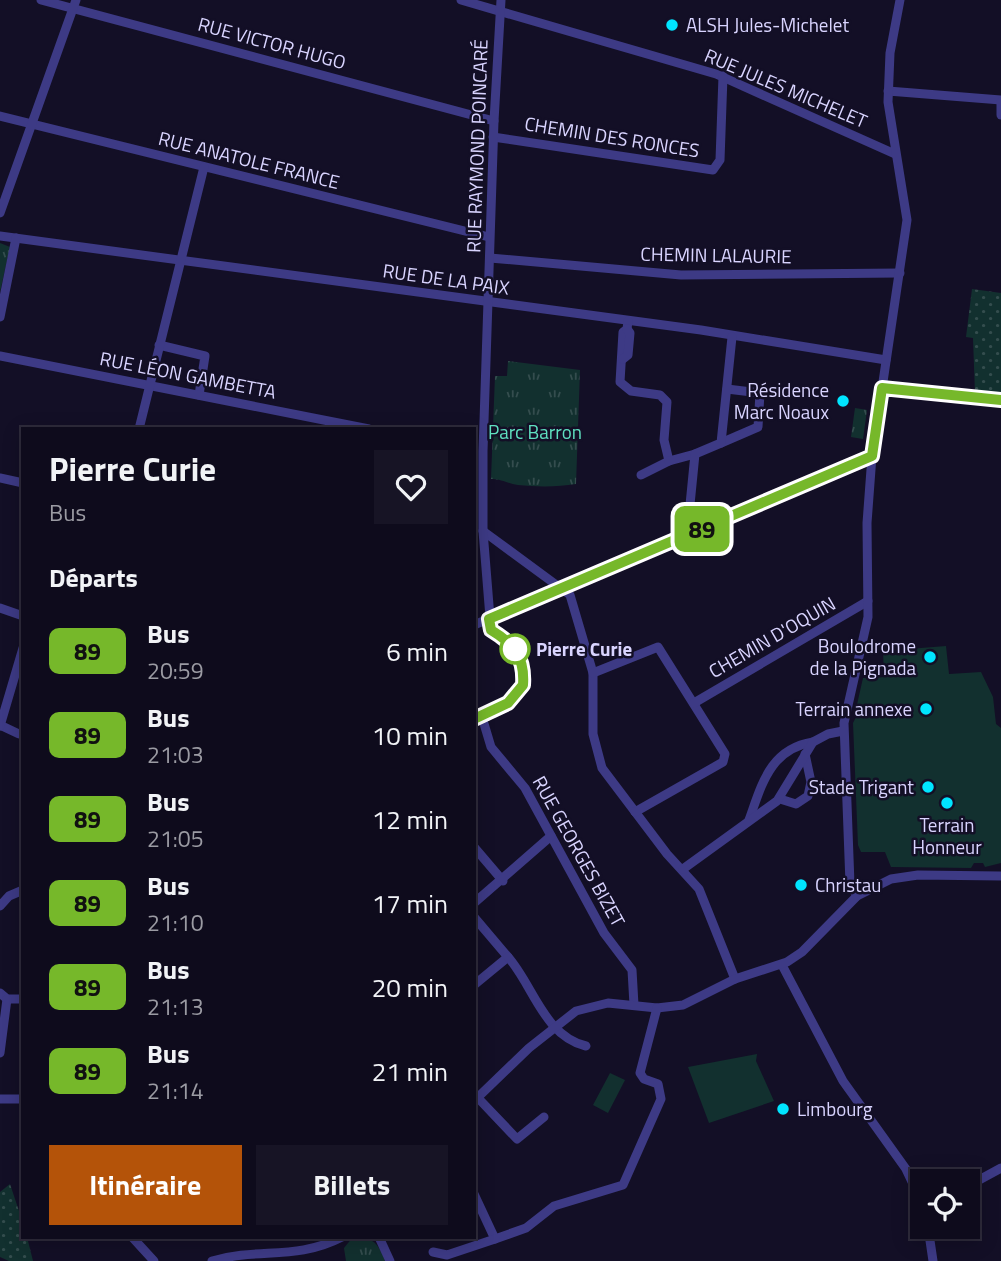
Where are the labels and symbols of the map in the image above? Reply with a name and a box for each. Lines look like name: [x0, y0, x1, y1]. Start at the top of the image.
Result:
street label: RUE VICTOR HUGO: [195, 9, 349, 76]
place label: ALSH Jules-Michelet: [686, 10, 849, 39]
marker: ALSH Jules-Michelet: [664, 17, 680, 33]
street label: RUE RAYMOND POINCARÉ: [458, 39, 495, 253]
street label: RUE JULES MICHELET: [700, 40, 872, 135]
street label: CHEMIN DES RONCES: [523, 108, 702, 165]
street label: RUE ANATOLE FRANCE: [155, 123, 343, 196]
street label: CHEMIN LALAURIE: [640, 239, 792, 270]
street label: RUE DE LA PAIX: [381, 255, 512, 302]
street label: RUE LÉON GAMBETTA: [97, 343, 279, 406]
place label: Résidence Marc Noaux: [734, 375, 829, 426]
marker: Résidence Marc Noaux: [835, 393, 851, 409]
park label: Parc Barron: [488, 417, 582, 446]
line badge: 89: [670, 506, 734, 552]
street label: CHEMIN D'OQUIN: [703, 588, 841, 685]
place label: Boulodrome de la Pignada: [810, 631, 916, 682]
marker: Pierre Curie: [500, 634, 530, 664]
place label: Pierre Curie: [536, 634, 632, 663]
marker: Boulodrome de la Pignada: [922, 649, 938, 665]
place label: Terrain annexe: [796, 694, 912, 723]
marker: Terrain annexe: [918, 701, 934, 717]
street label: RUE GEORGES BIZET: [526, 770, 633, 932]
place label: Stade Trigant: [809, 772, 914, 801]
marker: Stade Trigant: [920, 779, 936, 795]
marker: Terrain Honneur: [939, 795, 955, 811]
place label: Terrain Honneur: [912, 810, 982, 861]
place label: Christau: [815, 870, 881, 899]
marker: Christau: [793, 877, 809, 893]
place label: Limbourg: [797, 1094, 873, 1123]
marker: Limbourg: [775, 1101, 791, 1117]

